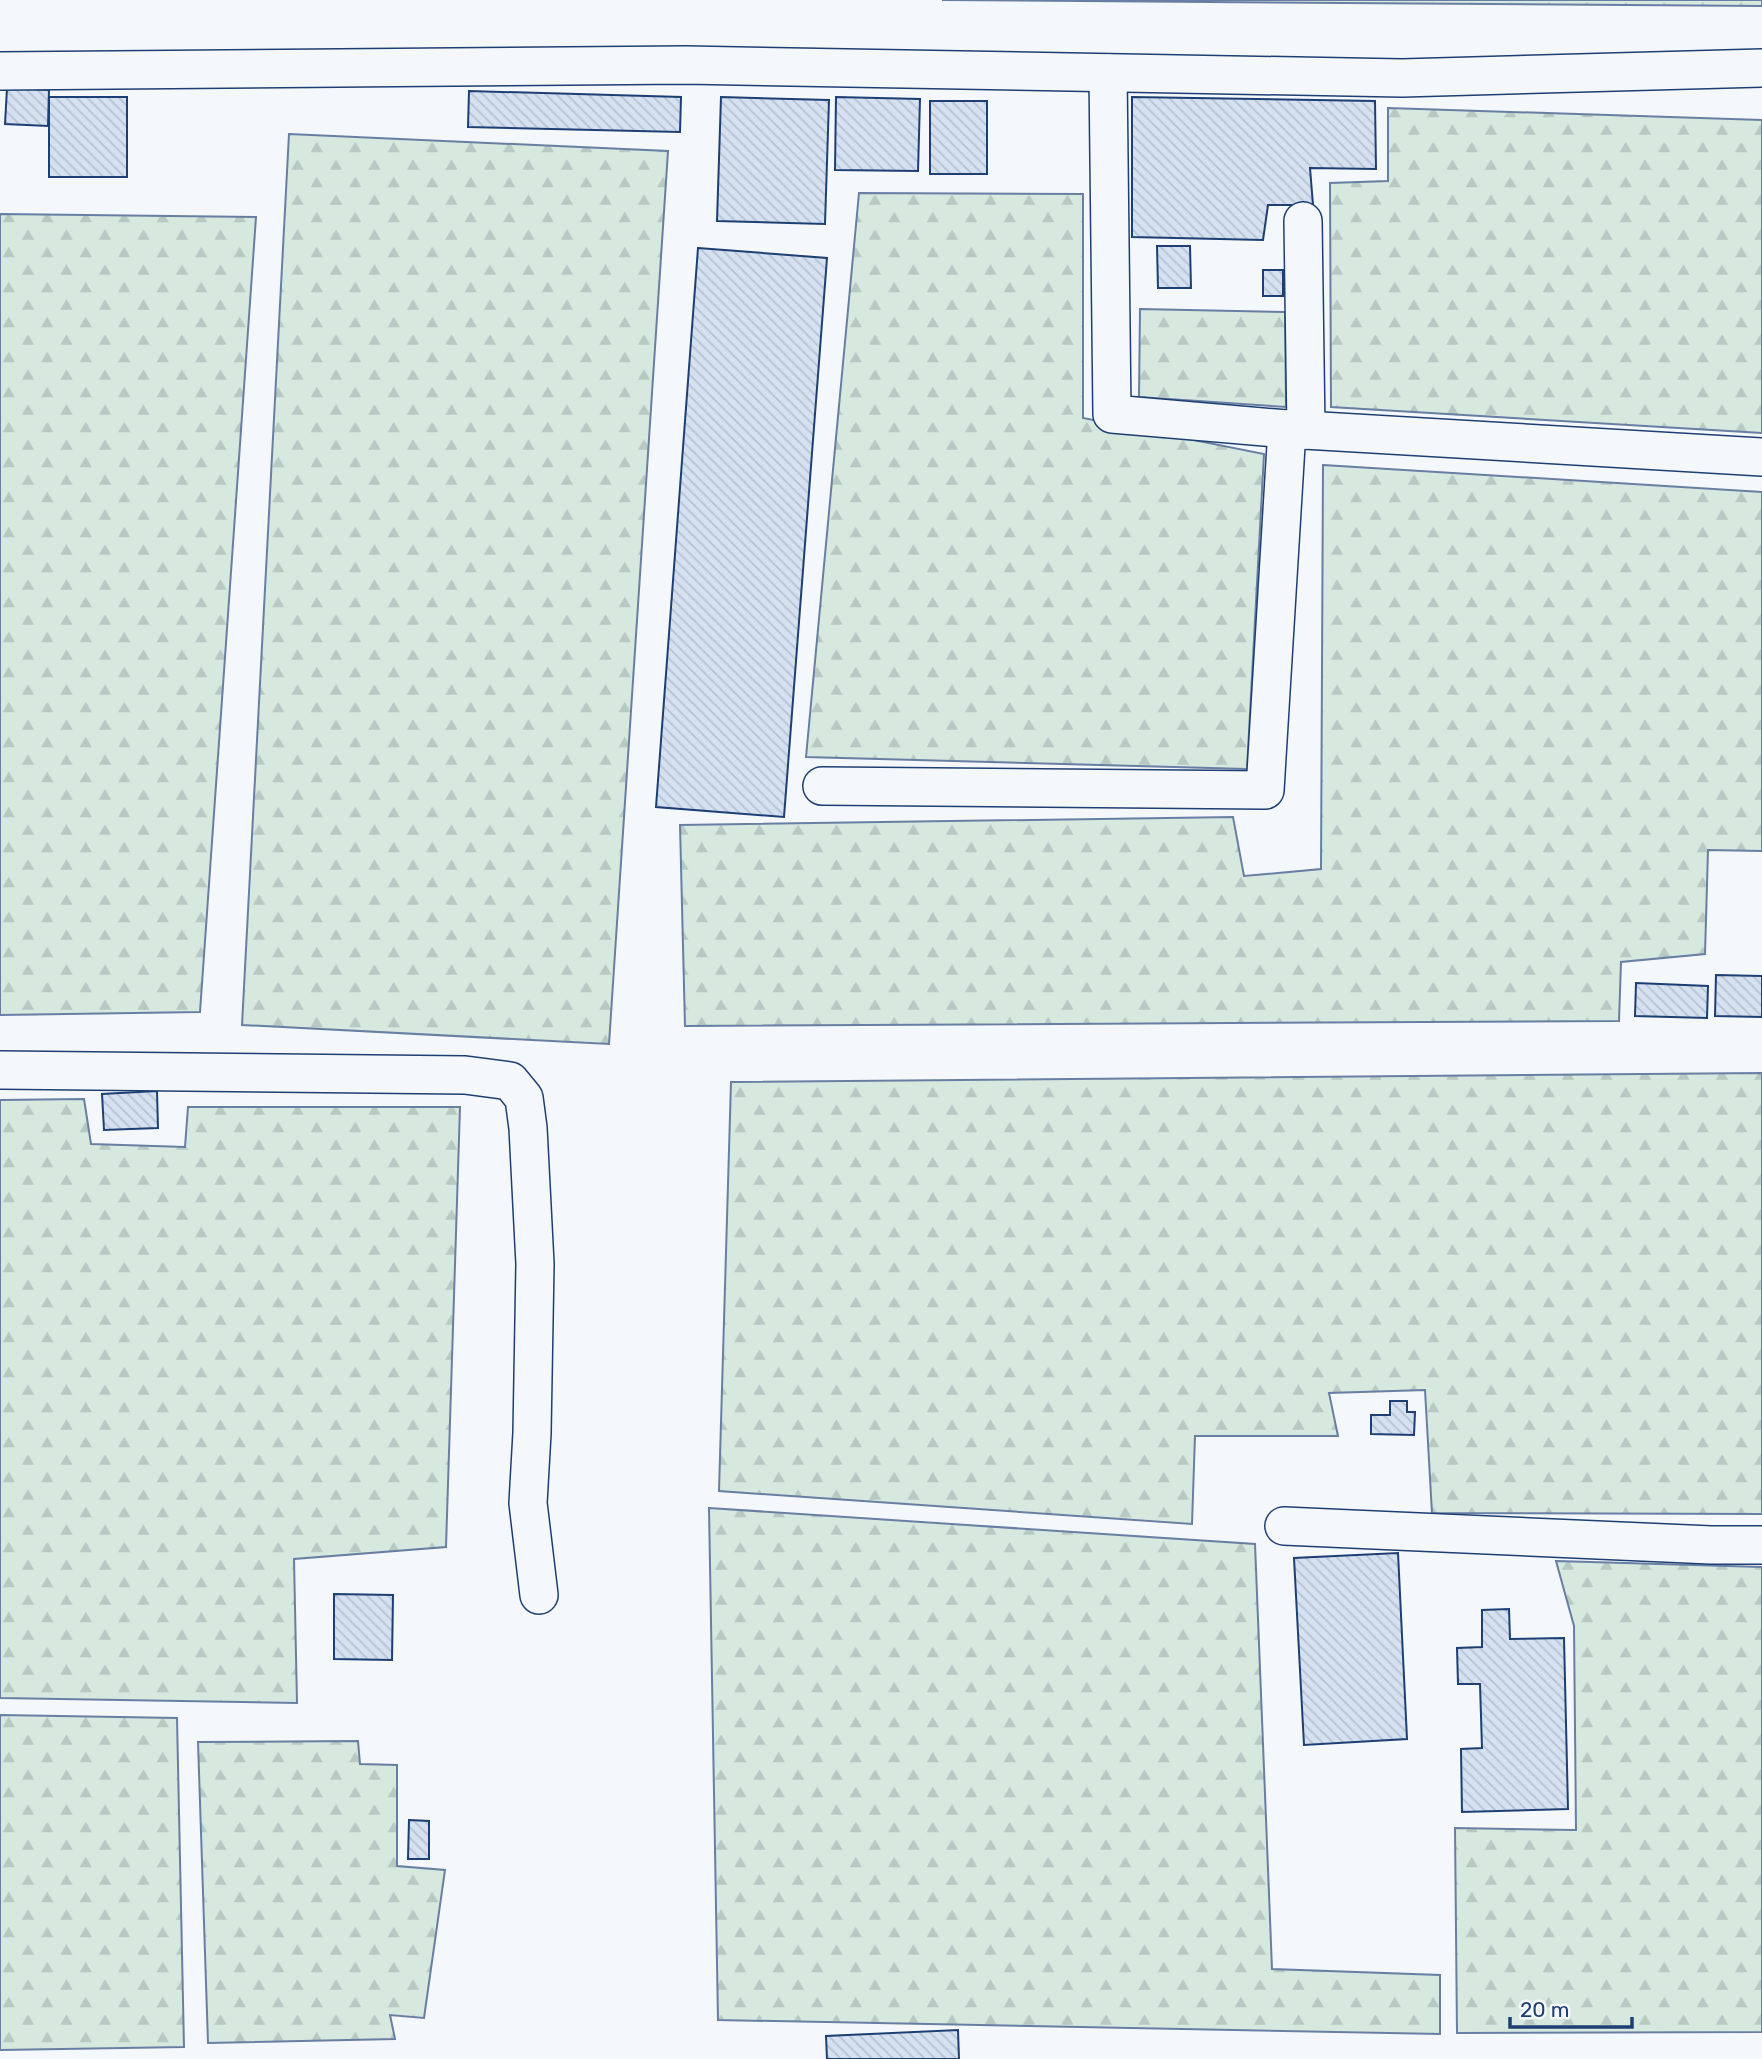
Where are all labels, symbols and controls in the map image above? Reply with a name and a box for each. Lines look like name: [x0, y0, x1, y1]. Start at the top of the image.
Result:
scale bar: [1510, 1986, 1632, 2030]
text: 20 m: [1520, 1997, 1569, 2022]

